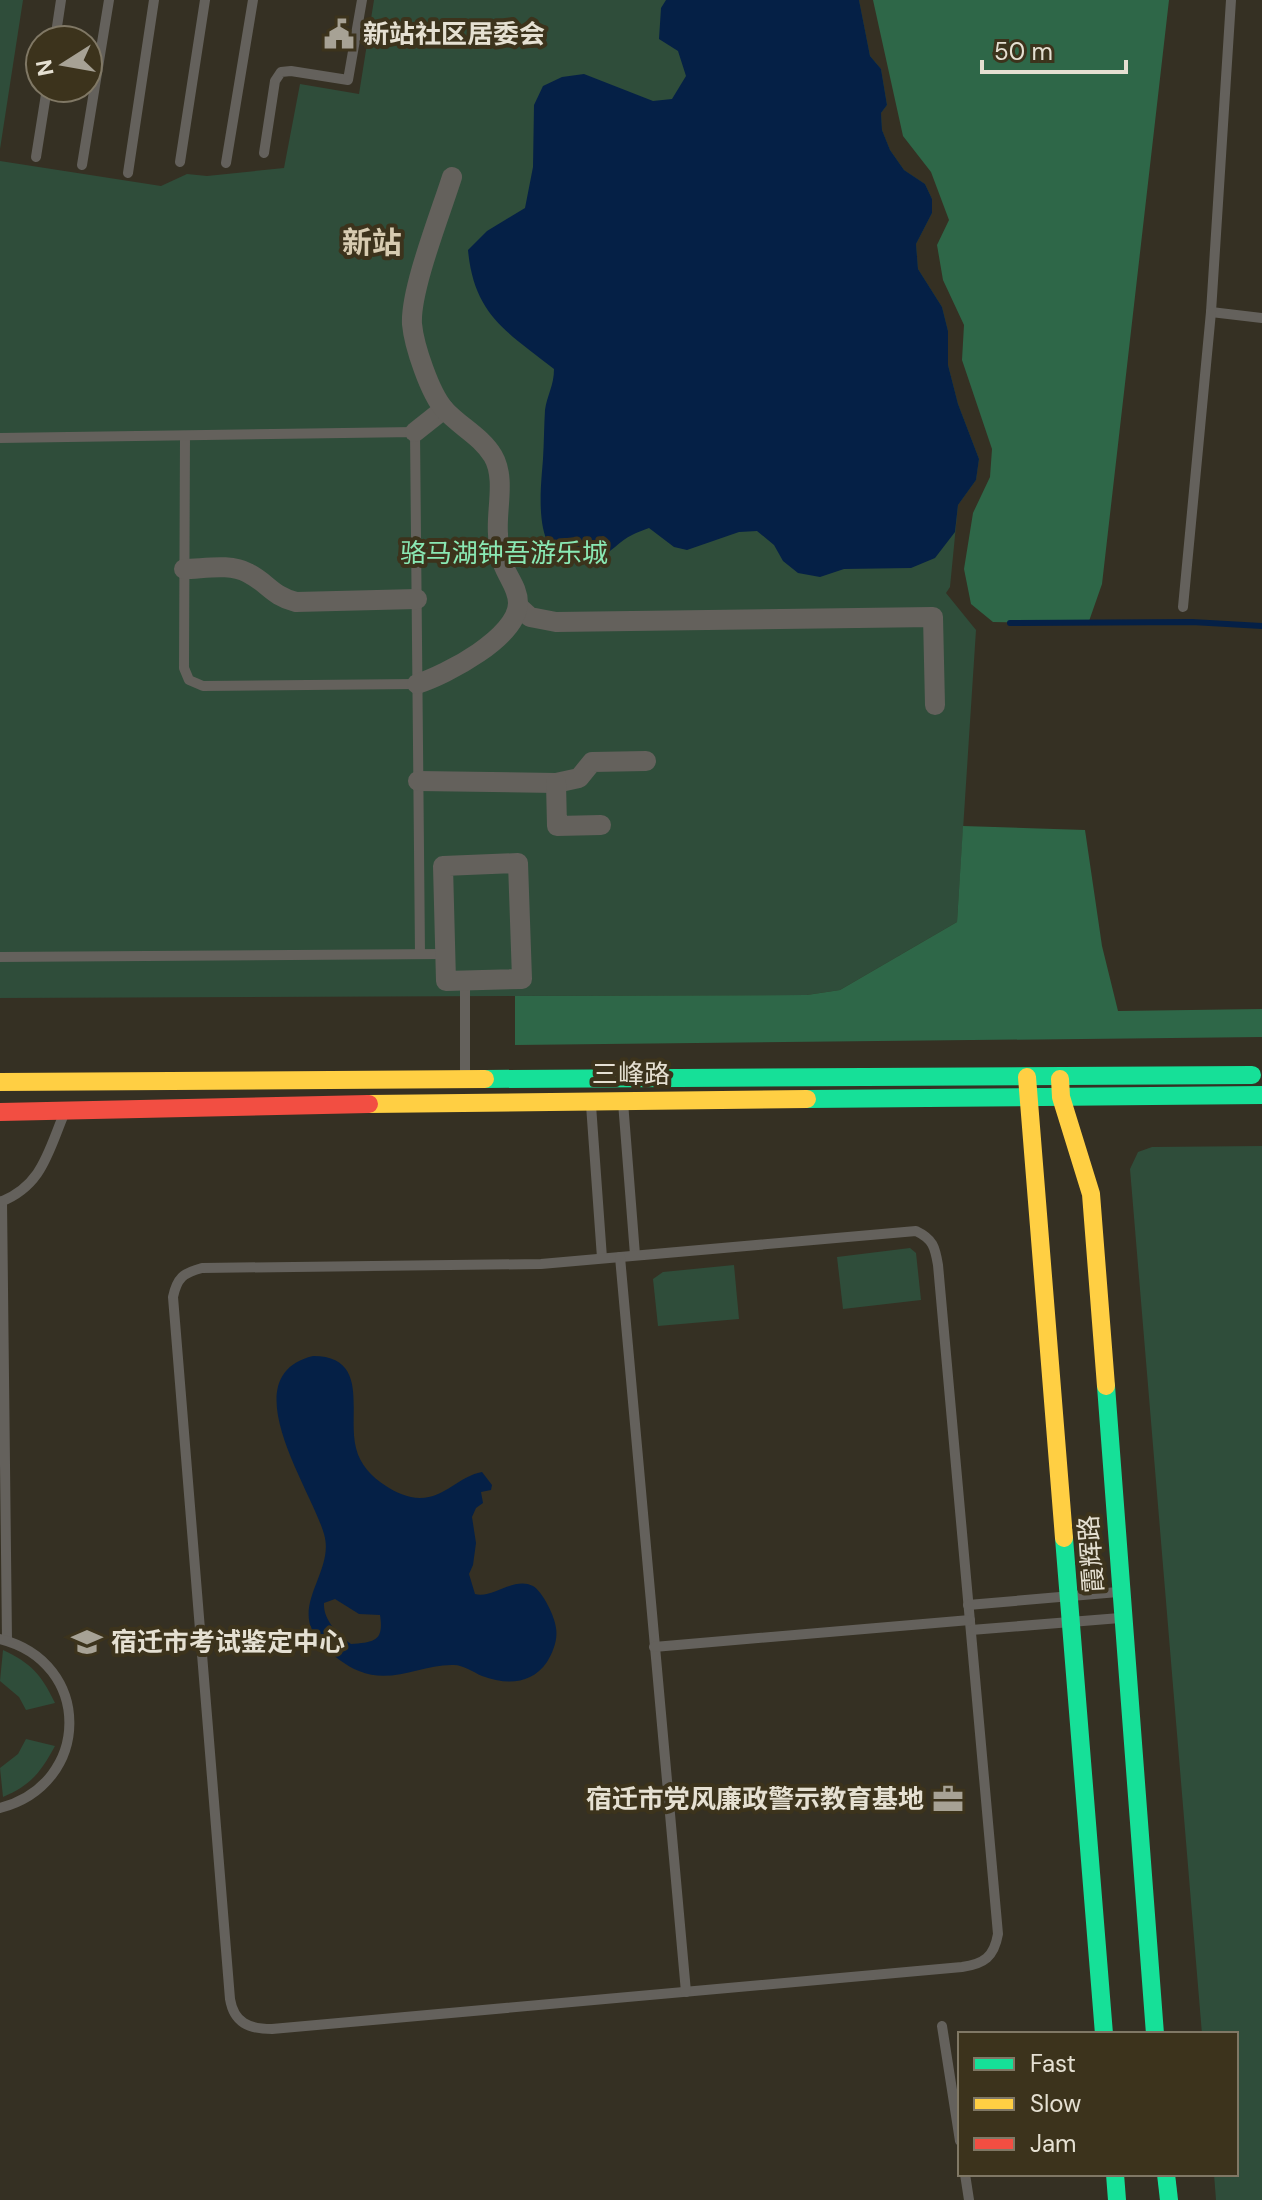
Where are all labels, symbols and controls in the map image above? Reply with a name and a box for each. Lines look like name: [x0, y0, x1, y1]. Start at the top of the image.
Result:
public building icon: 新站社区居委会: [322, 17, 356, 51]
place label: 新站社区居委会: [363, 17, 545, 51]
north arrow: [24, 24, 104, 104]
scale bar: [982, 24, 1126, 74]
text: 50 m: [994, 36, 1053, 67]
text: N: [29, 57, 61, 78]
district label: 新站: [342, 223, 402, 262]
park label: 骆马湖钟吾游乐城: [400, 536, 608, 570]
street label: 三峰路: [592, 1057, 670, 1091]
street label: 霞辉路: [1071, 1514, 1111, 1594]
school or university icon: 宿迁市考试鉴定中心: [70, 1625, 104, 1659]
place label: 宿迁市考试鉴定中心: [111, 1625, 345, 1659]
place label: 宿迁市党风廉政警示教育基地: [586, 1782, 924, 1816]
office icon: 宿迁市党风廉政警示教育基地: [931, 1782, 965, 1816]
legend: [958, 2032, 1238, 2176]
text: Fast: [1030, 2048, 1076, 2079]
text: Slow: [1030, 2088, 1081, 2119]
text: Jam: [1030, 2128, 1076, 2159]

